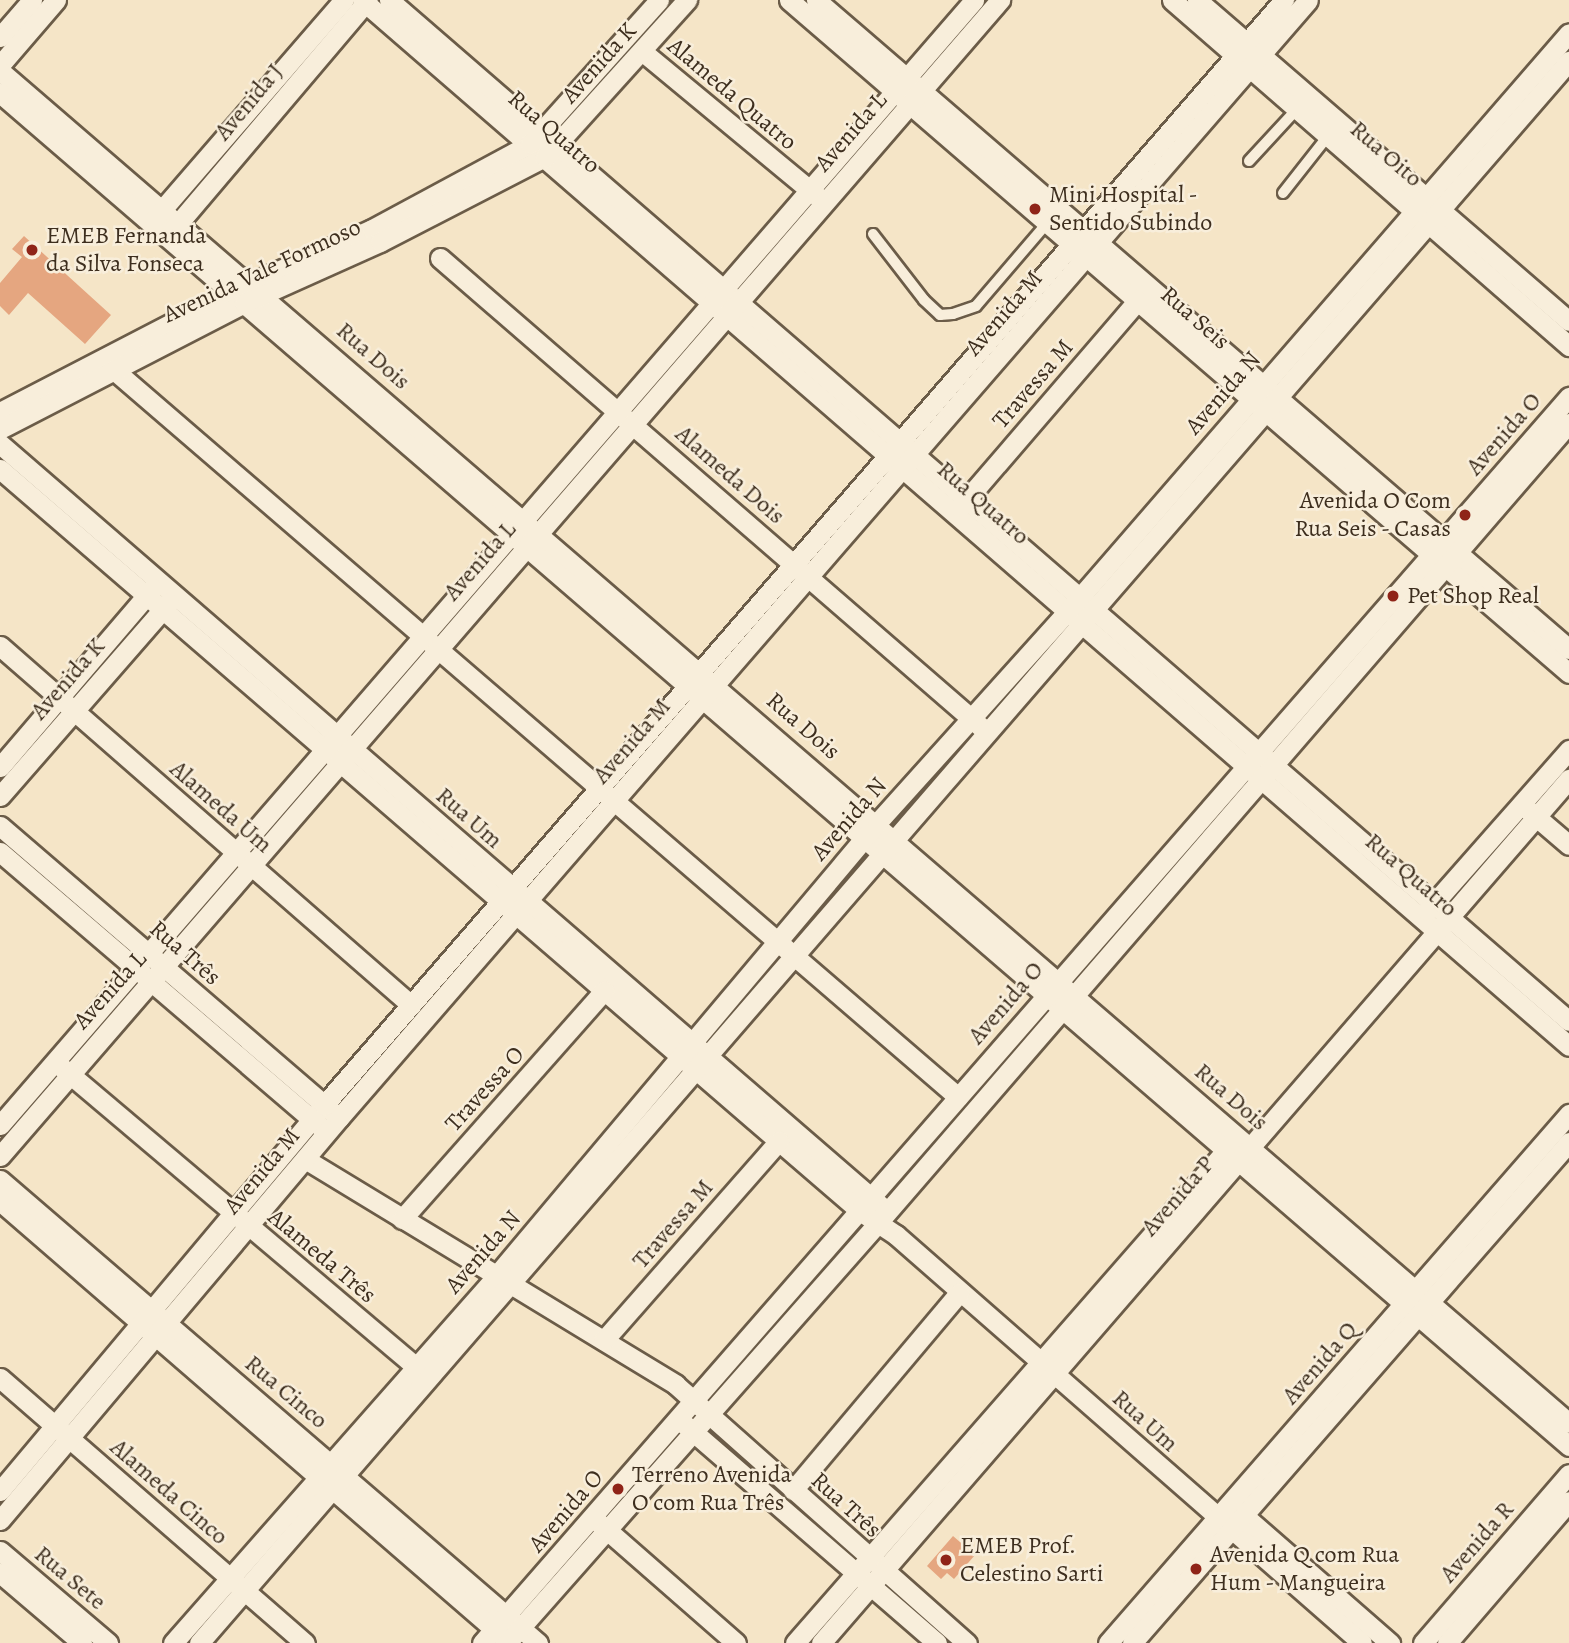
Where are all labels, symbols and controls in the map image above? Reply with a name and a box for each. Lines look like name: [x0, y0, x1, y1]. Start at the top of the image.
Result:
street label: Avenida K: [555, 17, 643, 109]
street label: Alameda Quatro: [662, 32, 802, 156]
street label: Avenida J: [209, 58, 289, 146]
street label: Rua Quatro: [502, 84, 606, 180]
street label: Avenida L: [809, 87, 893, 177]
street label: Rua Oito: [1344, 115, 1428, 193]
place label: Mini Hospital - Sentido Subindo: [1049, 181, 1212, 237]
marker: Mini Hospital - Sentido Subindo: [1027, 201, 1043, 217]
street label: Avenida Vale Formoso: [159, 213, 365, 329]
place label: EMEB Fernanda da Silva Fonseca: [46, 222, 206, 278]
marker: EMEB Fernanda da Silva Fonseca: [24, 242, 40, 258]
street label: Avenida M: [959, 264, 1049, 362]
street label: Rua Seis: [1155, 280, 1235, 356]
street label: Rua Dois: [330, 316, 416, 396]
street label: Travessa M: [986, 334, 1080, 434]
street label: Avenida N: [1179, 346, 1267, 440]
street label: Avenida O: [1460, 387, 1548, 481]
street label: Alameda Dois: [669, 420, 791, 530]
street label: Rua Quatro: [931, 455, 1035, 551]
place label: Avenida O Com Rua Seis - Casas: [1293, 487, 1451, 543]
marker: Avenida O Com Rua Seis - Casas: [1457, 507, 1473, 523]
street label: Avenida L: [438, 516, 522, 606]
place label: Pet Shop Real: [1407, 582, 1539, 610]
marker: Pet Shop Real: [1385, 588, 1401, 604]
street label: Avenida K: [25, 632, 111, 726]
street label: Rua Dois: [760, 686, 846, 766]
street label: Avenida M: [587, 692, 677, 790]
street label: Alameda Um: [164, 755, 278, 859]
street label: Avenida N: [805, 772, 893, 866]
street label: Rua Um: [430, 781, 508, 855]
street label: Rua Quatro: [1359, 827, 1463, 923]
street label: Rua Três: [144, 914, 226, 992]
street label: Avenida L: [67, 945, 153, 1035]
street label: Avenida O: [962, 956, 1050, 1050]
street label: Travessa O: [439, 1040, 531, 1138]
street label: Rua Dois: [1188, 1057, 1274, 1137]
street label: Avenida M: [218, 1122, 306, 1220]
street label: Avenida P: [1135, 1150, 1221, 1242]
street label: Travessa M: [626, 1174, 720, 1274]
street label: Alameda Três: [262, 1203, 382, 1309]
street label: Avenida N: [439, 1205, 527, 1299]
street label: Avenida Q: [1276, 1316, 1364, 1410]
street label: Rua Cinco: [239, 1349, 333, 1435]
street label: Rua Um: [1106, 1384, 1184, 1458]
street label: Alameda Cinco: [104, 1433, 234, 1551]
place label: Terreno Avenida O com Rua Três: [632, 1461, 792, 1517]
street label: Avenida O: [522, 1464, 610, 1558]
street label: Rua Três: [805, 1466, 887, 1544]
marker: Terreno Avenida O com Rua Três: [610, 1481, 626, 1497]
street label: Avenida R: [1434, 1496, 1520, 1588]
place label: EMEB Prof. Celestino Sarti: [960, 1532, 1103, 1588]
street label: Rua Sete: [28, 1540, 112, 1616]
place label: Avenida Q com Rua Hum - Mangueira: [1210, 1541, 1399, 1597]
marker: EMEB Prof. Celestino Sarti: [938, 1552, 954, 1568]
marker: Avenida Q com Rua Hum - Mangueira: [1188, 1561, 1204, 1577]

